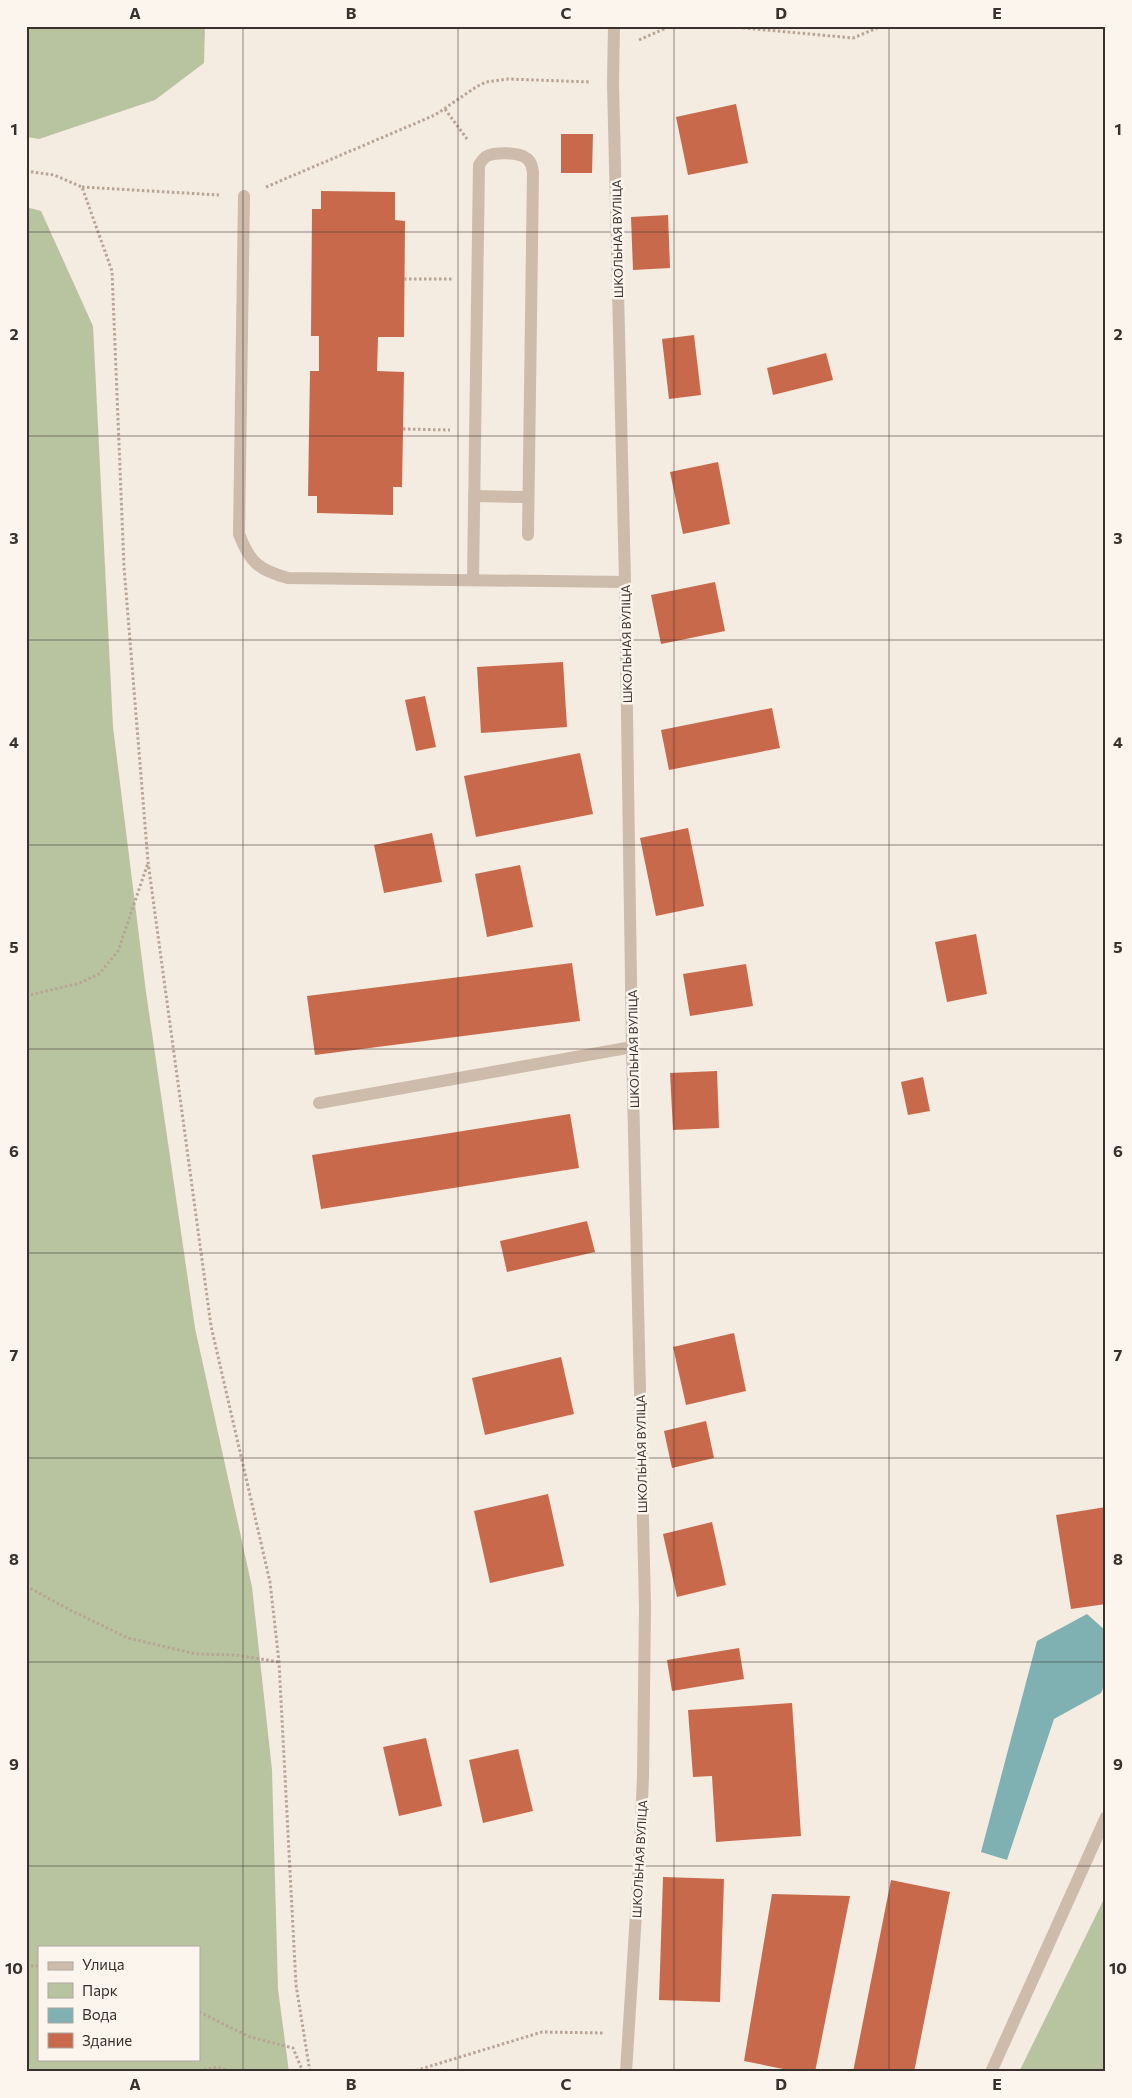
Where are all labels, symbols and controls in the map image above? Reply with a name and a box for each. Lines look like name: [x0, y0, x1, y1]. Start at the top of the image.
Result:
text: A: [129, 3, 141, 22]
text: B: [346, 3, 357, 22]
text: C: [561, 3, 572, 22]
text: D: [775, 3, 787, 22]
text: E: [992, 3, 1002, 22]
text: 1: [10, 119, 18, 138]
text: 1: [1114, 119, 1122, 138]
street label: ШКОЛЬНАЯ ВУЛІЦА: [609, 180, 625, 298]
text: 2: [9, 324, 19, 343]
text: 2: [1113, 324, 1123, 343]
text: 3: [9, 528, 19, 547]
text: 3: [1113, 528, 1123, 547]
street label: ШКОЛЬНАЯ ВУЛІЦА: [618, 585, 634, 703]
text: 4: [9, 732, 19, 751]
text: 4: [1113, 732, 1123, 751]
text: 5: [9, 937, 19, 956]
text: 5: [1113, 937, 1123, 956]
street label: ШКОЛЬНАЯ ВУЛІЦА: [625, 990, 641, 1108]
text: 6: [9, 1141, 19, 1160]
text: 6: [1113, 1141, 1123, 1160]
text: 7: [10, 1345, 19, 1364]
text: 7: [1114, 1345, 1123, 1364]
street label: ШКОЛЬНАЯ ВУЛІЦА: [633, 1395, 649, 1513]
text: 8: [9, 1549, 19, 1568]
text: 8: [1113, 1549, 1123, 1568]
text: 9: [9, 1754, 19, 1773]
text: 9: [1113, 1754, 1123, 1773]
street label: ШКОЛЬНАЯ ВУЛІЦА: [629, 1800, 649, 1918]
legend: [38, 1946, 200, 2060]
text: Улица: [82, 1955, 124, 1973]
text: 10: [5, 1958, 23, 1977]
text: 10: [1109, 1958, 1127, 1977]
text: Парк: [82, 1981, 118, 1999]
text: Вода: [82, 2005, 117, 2023]
text: Здание: [82, 2031, 132, 2049]
text: A: [129, 2074, 141, 2093]
text: B: [346, 2074, 357, 2093]
text: C: [561, 2074, 572, 2093]
text: D: [775, 2074, 787, 2093]
text: E: [992, 2074, 1002, 2093]

